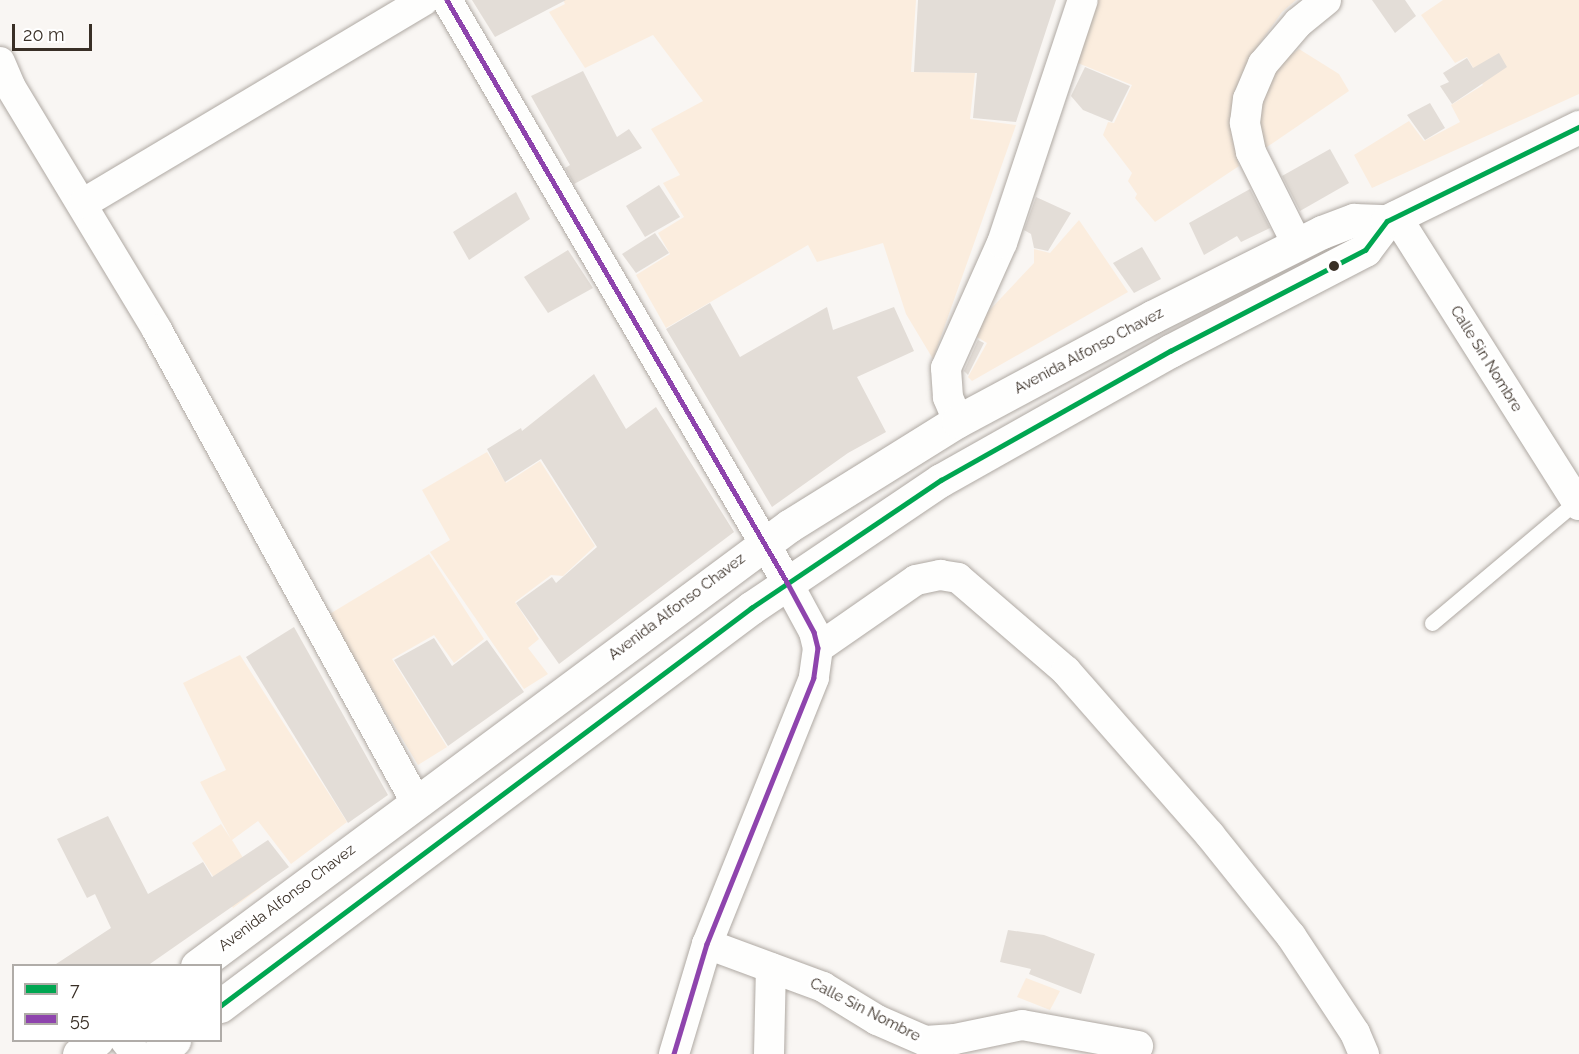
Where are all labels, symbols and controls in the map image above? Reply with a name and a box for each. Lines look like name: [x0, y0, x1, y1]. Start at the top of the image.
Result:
scale bar: [15, 12, 94, 50]
text: 20 m: [23, 24, 65, 45]
unlabelled marker: [1328, 260, 1340, 272]
street label: Calle Sin Nombre: [1446, 303, 1526, 415]
street label: Avenida Alfonso Chavez: [1011, 304, 1167, 398]
street label: Avenida Alfonso Chavez: [605, 550, 749, 664]
street label: Avenida Alfonso Chavez: [215, 841, 359, 955]
legend: [12, 964, 222, 1042]
street label: Calle Sin Nombre: [807, 974, 923, 1046]
text: 7: [70, 979, 80, 1000]
text: 55: [70, 1009, 90, 1030]

